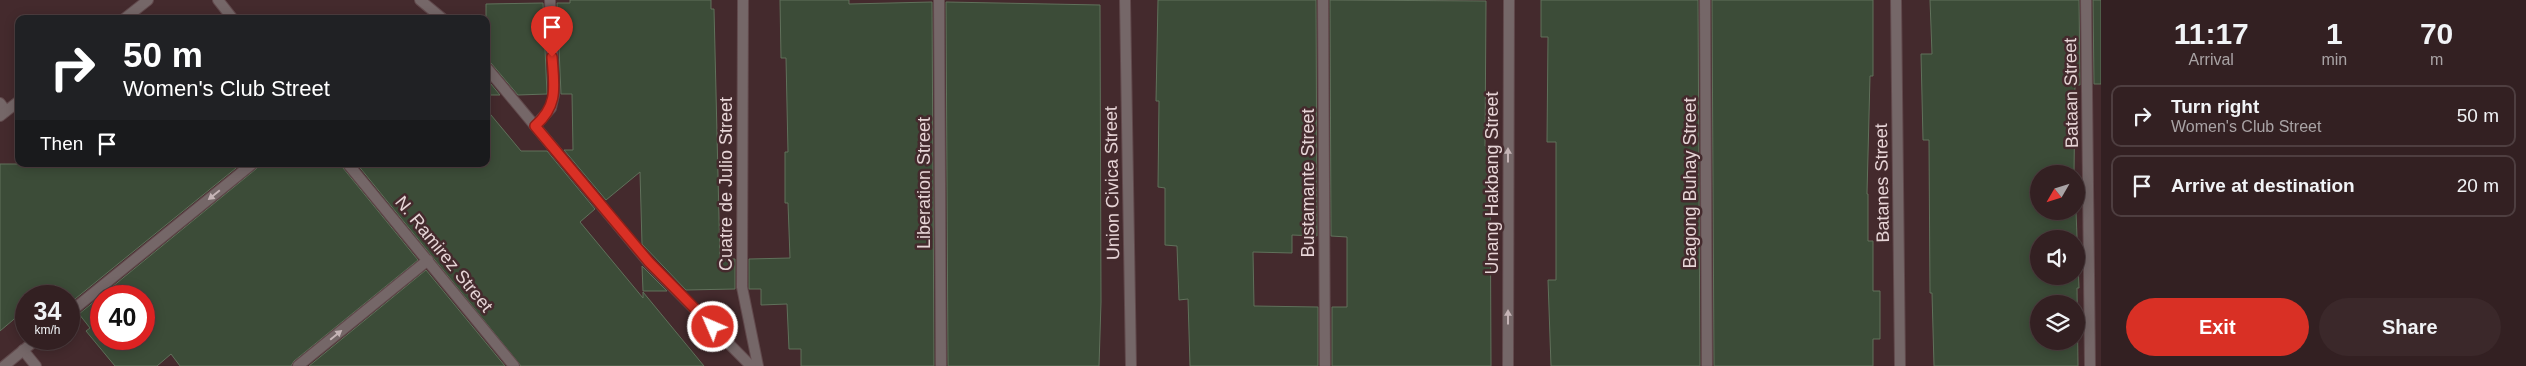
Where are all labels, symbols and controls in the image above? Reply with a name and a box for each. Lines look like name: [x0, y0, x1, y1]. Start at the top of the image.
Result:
pin: [531, 6, 573, 57]
icon: arrive: [538, 13, 566, 41]
text: 11:17: [2174, 17, 2249, 50]
text: 1: [2326, 17, 2343, 50]
text: 70: [2420, 17, 2453, 50]
icon: right: [40, 35, 105, 100]
text: 50 m: [123, 35, 203, 74]
street label: Bataan Street: [2060, 38, 2082, 148]
text: Arrival: [2189, 51, 2234, 68]
text: min: [2321, 51, 2347, 68]
text: m: [2430, 51, 2443, 68]
text: Women's Club Street: [123, 76, 330, 101]
street label: Unang Hakbang Street: [1482, 91, 1502, 275]
text: Turn right: [2171, 96, 2259, 117]
street label: Cuatre de Julio Street: [716, 97, 736, 271]
street label: Bagong Buhay Street: [1680, 97, 1700, 269]
icon: right: [2128, 102, 2156, 130]
text: 50 m: [2457, 105, 2499, 126]
street label: Union Civica Street: [1101, 106, 1123, 260]
street label: Bustamante Street: [1298, 108, 1318, 258]
street label: Liberation Street: [914, 117, 934, 249]
text: Women's Club Street: [2171, 118, 2321, 135]
street label: Batanes Street: [1871, 123, 1893, 243]
icon: arrive: [93, 130, 121, 158]
text: Then: [40, 133, 83, 154]
one-way arrow: [1504, 147, 1512, 163]
north arrow: [2030, 165, 2085, 220]
map controls: [2030, 165, 2085, 350]
icon: arrive: [2128, 172, 2156, 200]
text: Arrive at destination: [2171, 175, 2355, 196]
text: 20 m: [2457, 175, 2499, 196]
one-way arrow: [208, 189, 221, 200]
street label: N. Ramirez Street: [391, 192, 497, 316]
button: sound: [2030, 230, 2085, 285]
speed limit sign: 40: [90, 285, 155, 350]
button: layers: [2030, 295, 2085, 350]
text: 34: [34, 297, 61, 325]
button: Exit: [2126, 298, 2309, 356]
button: Share: [2319, 298, 2501, 356]
position arrow: [686, 300, 738, 352]
one-way arrow: [1504, 309, 1512, 325]
text: km/h: [34, 323, 61, 337]
one-way arrow: [329, 330, 342, 341]

